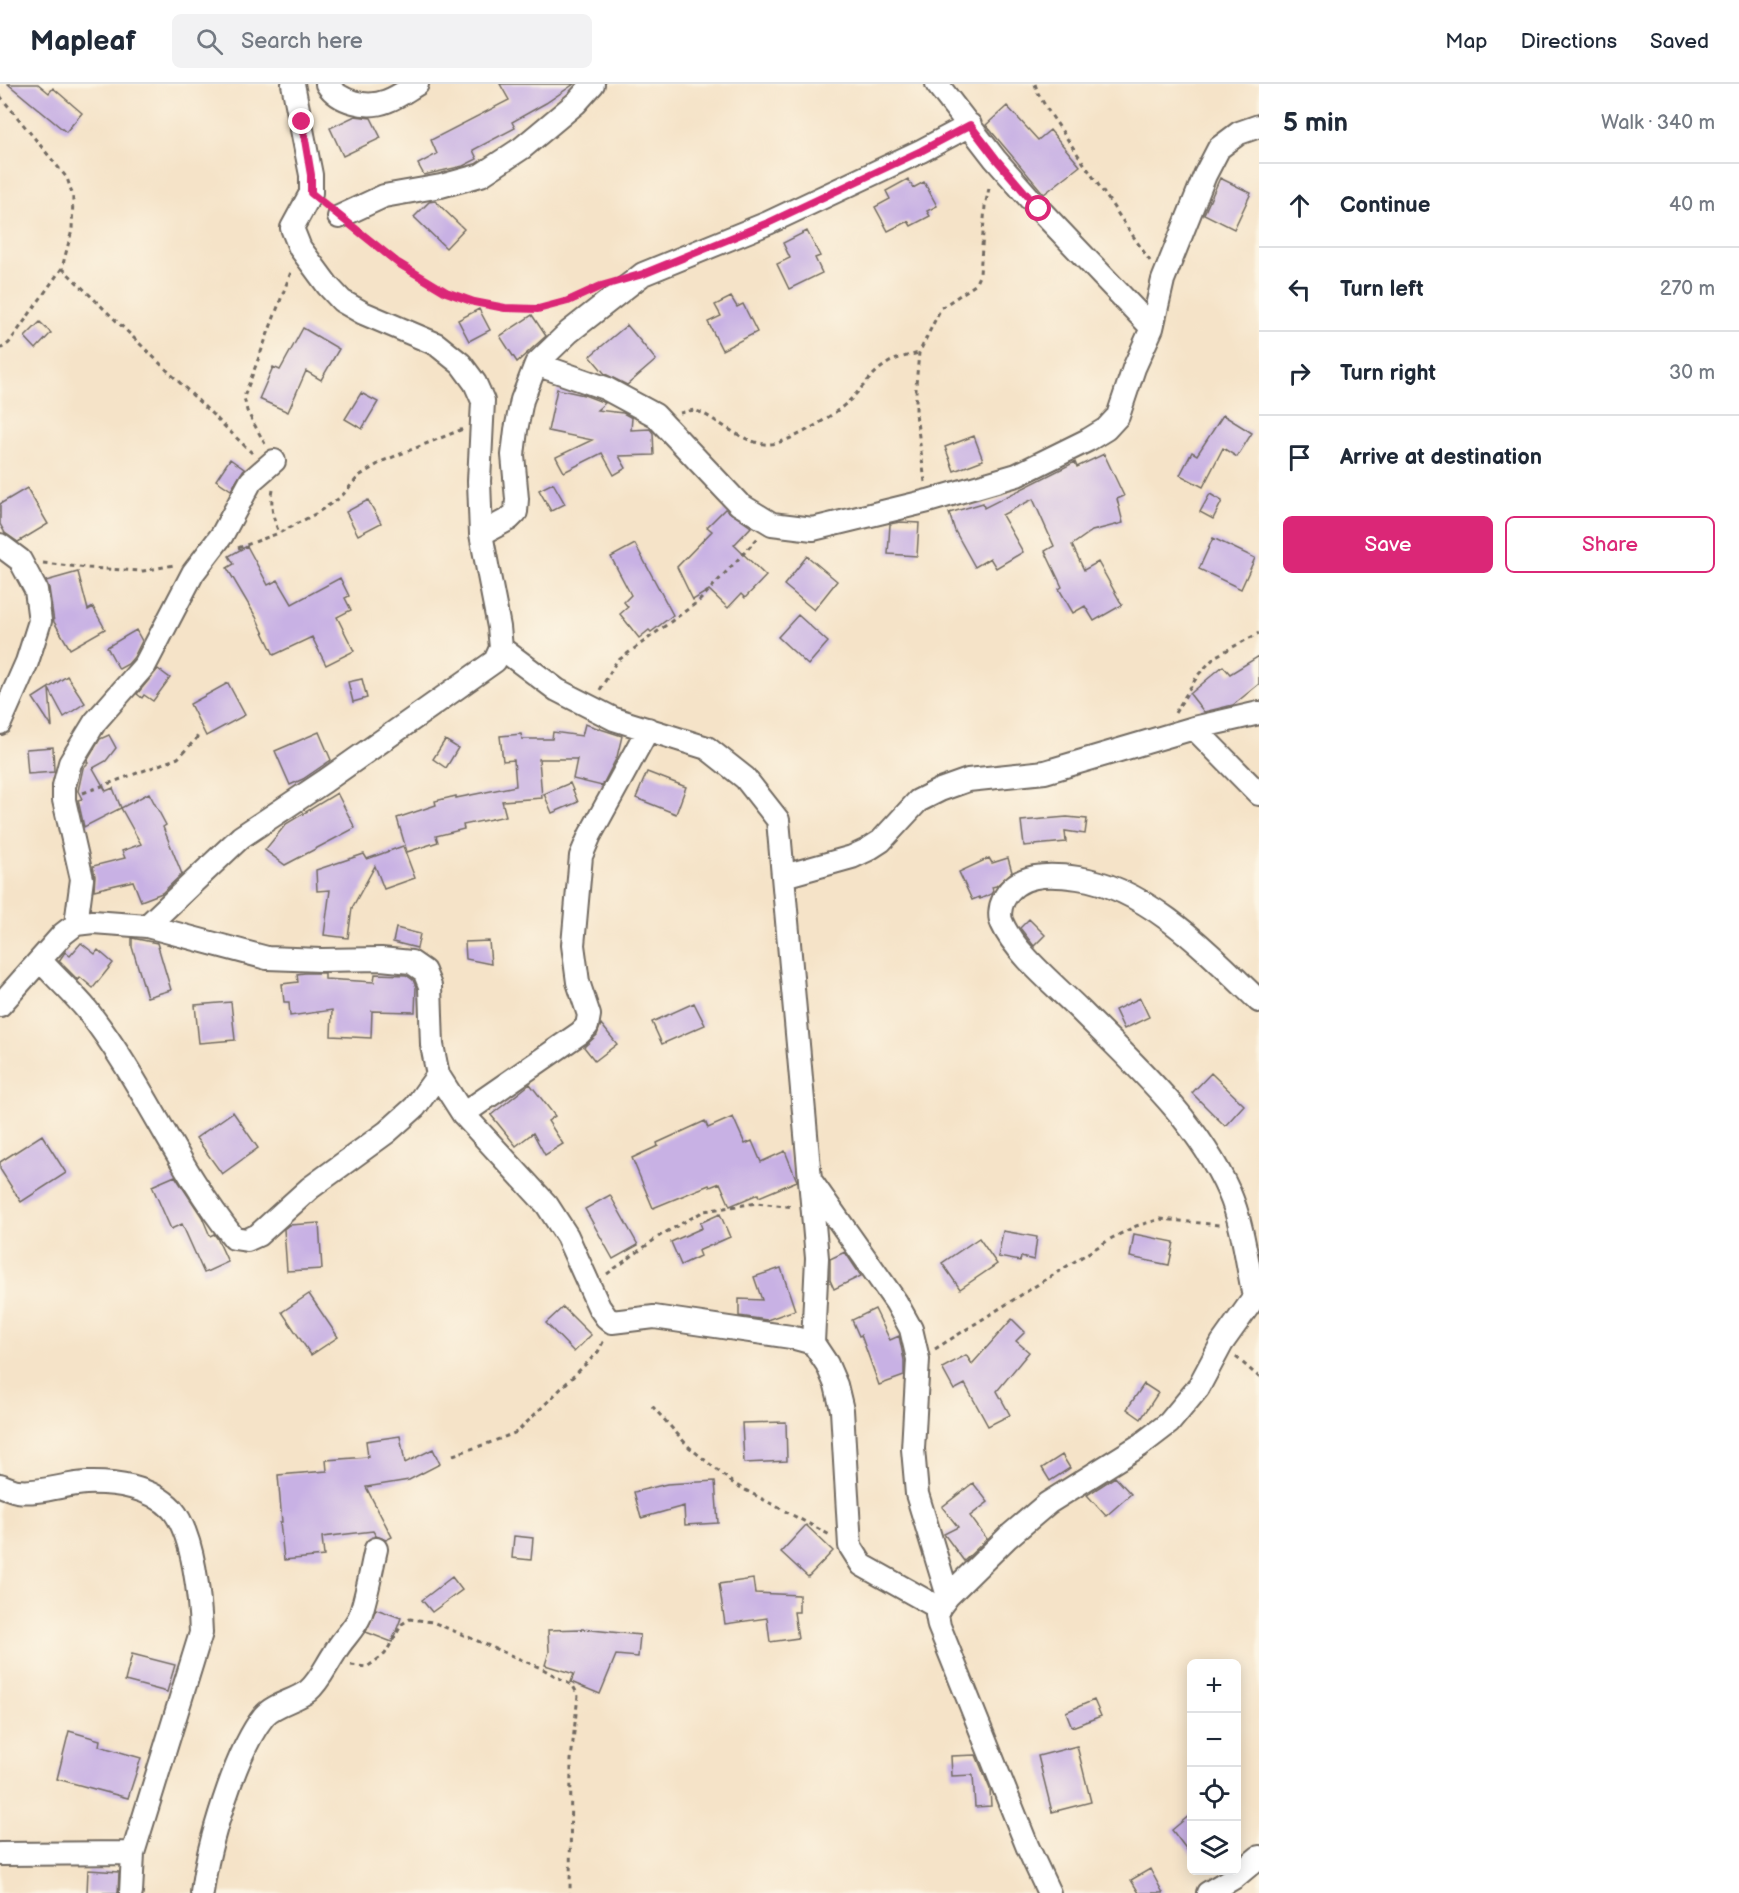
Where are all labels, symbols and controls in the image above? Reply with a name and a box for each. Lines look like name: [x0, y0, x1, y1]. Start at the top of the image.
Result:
search box: [172, 14, 592, 68]
text: Mapleaf: [30, 25, 136, 58]
icon: search: [193, 25, 226, 58]
text: Search here: [241, 28, 363, 55]
text: Map: [1445, 29, 1488, 54]
text: Directions: [1521, 29, 1617, 54]
text: Saved: [1650, 29, 1709, 54]
route end: [288, 108, 314, 134]
text: 5 min: [1283, 108, 1348, 139]
text: Walk · 340 m: [1601, 111, 1715, 135]
icon: ahead: [1283, 189, 1316, 222]
text: Continue: [1340, 192, 1430, 219]
text: 40 m: [1669, 193, 1715, 217]
route start: [1025, 195, 1051, 221]
icon: left: [1283, 273, 1316, 306]
text: Turn left: [1340, 276, 1424, 303]
text: 270 m: [1660, 277, 1715, 301]
icon: right: [1283, 357, 1316, 390]
text: Turn right: [1340, 360, 1436, 387]
text: 30 m: [1669, 361, 1715, 385]
icon: arrive: [1283, 441, 1316, 474]
text: Arrive at destination: [1340, 444, 1542, 471]
button: Save: [1283, 516, 1493, 573]
button: Share: [1505, 516, 1715, 573]
map controls: [1187, 1659, 1241, 1875]
button: +: [1187, 1659, 1241, 1713]
button: −: [1187, 1713, 1241, 1767]
button: locate: [1187, 1767, 1241, 1821]
button: layers: [1187, 1821, 1241, 1875]

